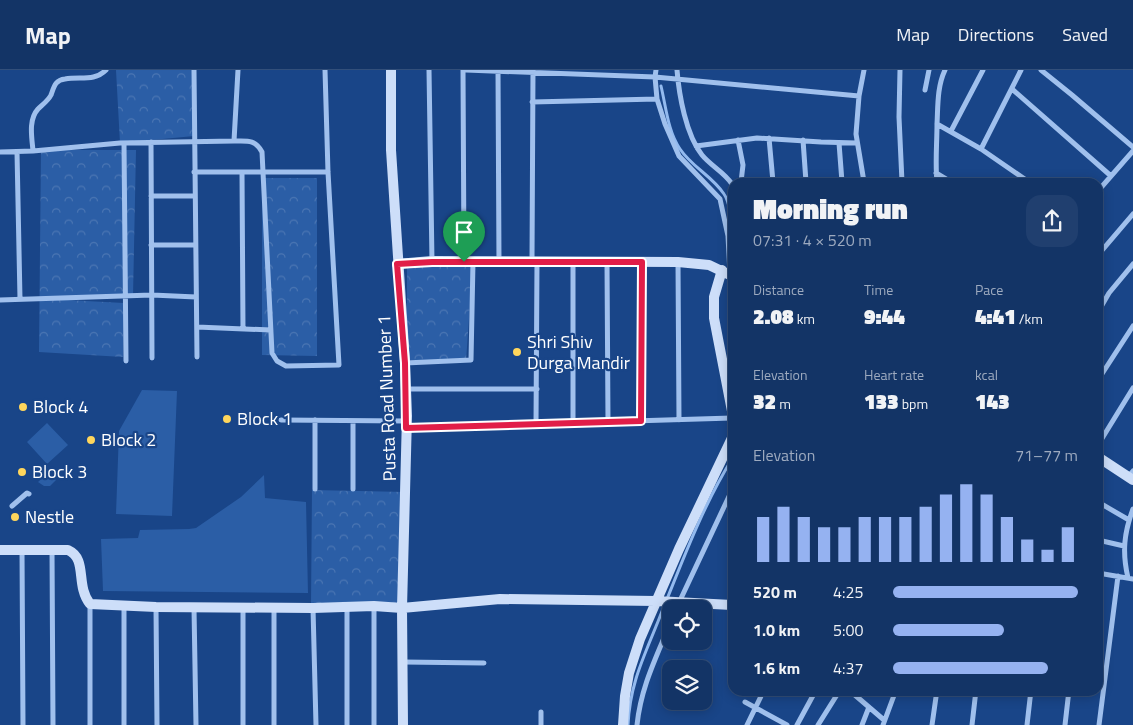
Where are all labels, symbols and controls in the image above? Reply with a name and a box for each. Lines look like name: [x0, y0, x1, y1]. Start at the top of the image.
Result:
text: Map: [25, 17, 71, 53]
text: Map: [896, 21, 930, 48]
text: Directions: [958, 21, 1034, 48]
text: Saved: [1062, 21, 1108, 48]
text: Morning run: [753, 187, 908, 230]
button: share: [1026, 195, 1078, 247]
pin: [443, 211, 485, 262]
icon: arrive: [450, 218, 478, 246]
text: 07:31 · 4 × 520 m: [753, 228, 872, 252]
text: Distance: [753, 279, 804, 300]
text: Time: [864, 279, 893, 300]
text: Pace: [975, 279, 1003, 300]
text: 2.08: [753, 300, 794, 332]
text: 9:44: [864, 300, 905, 332]
text: 4:41: [975, 300, 1016, 332]
text: km: [794, 308, 815, 329]
text: /km: [1016, 308, 1043, 329]
street label: Pusta Road Number 1: [370, 314, 403, 482]
place label: Shri Shiv Durga Mandir: [527, 328, 630, 376]
marker: Shri Shiv Durga Mandir: [511, 346, 523, 358]
text: Elevation: [753, 364, 807, 385]
text: Heart rate: [864, 364, 924, 385]
text: kcal: [975, 364, 998, 385]
text: 32: [753, 385, 776, 417]
text: 133: [864, 385, 899, 417]
text: 143: [975, 385, 1010, 417]
place label: Block 4: [33, 393, 88, 420]
text: m: [776, 393, 791, 414]
text: bpm: [899, 393, 928, 414]
marker: Block 4: [17, 401, 29, 413]
place label: Block 1: [237, 405, 292, 432]
marker: Block 1: [221, 413, 233, 425]
place label: Block 2: [101, 426, 156, 453]
marker: Block 2: [85, 434, 97, 446]
text: Elevation: [753, 443, 815, 467]
text: 71–77 m: [1015, 443, 1078, 467]
place label: Block 3: [32, 458, 87, 485]
marker: Block 3: [16, 466, 28, 478]
place label: Nestle: [25, 503, 74, 530]
marker: Nestle: [9, 511, 21, 523]
text: 520 m: [753, 580, 797, 604]
text: 4:25: [833, 580, 863, 604]
map controls: [662, 600, 712, 710]
button: locate: [662, 600, 712, 650]
text: 1.0 km: [753, 618, 800, 642]
text: 5:00: [833, 618, 863, 642]
text: 1.6 km: [753, 656, 800, 680]
text: 4:37: [833, 656, 863, 680]
button: layers: [662, 660, 712, 710]

